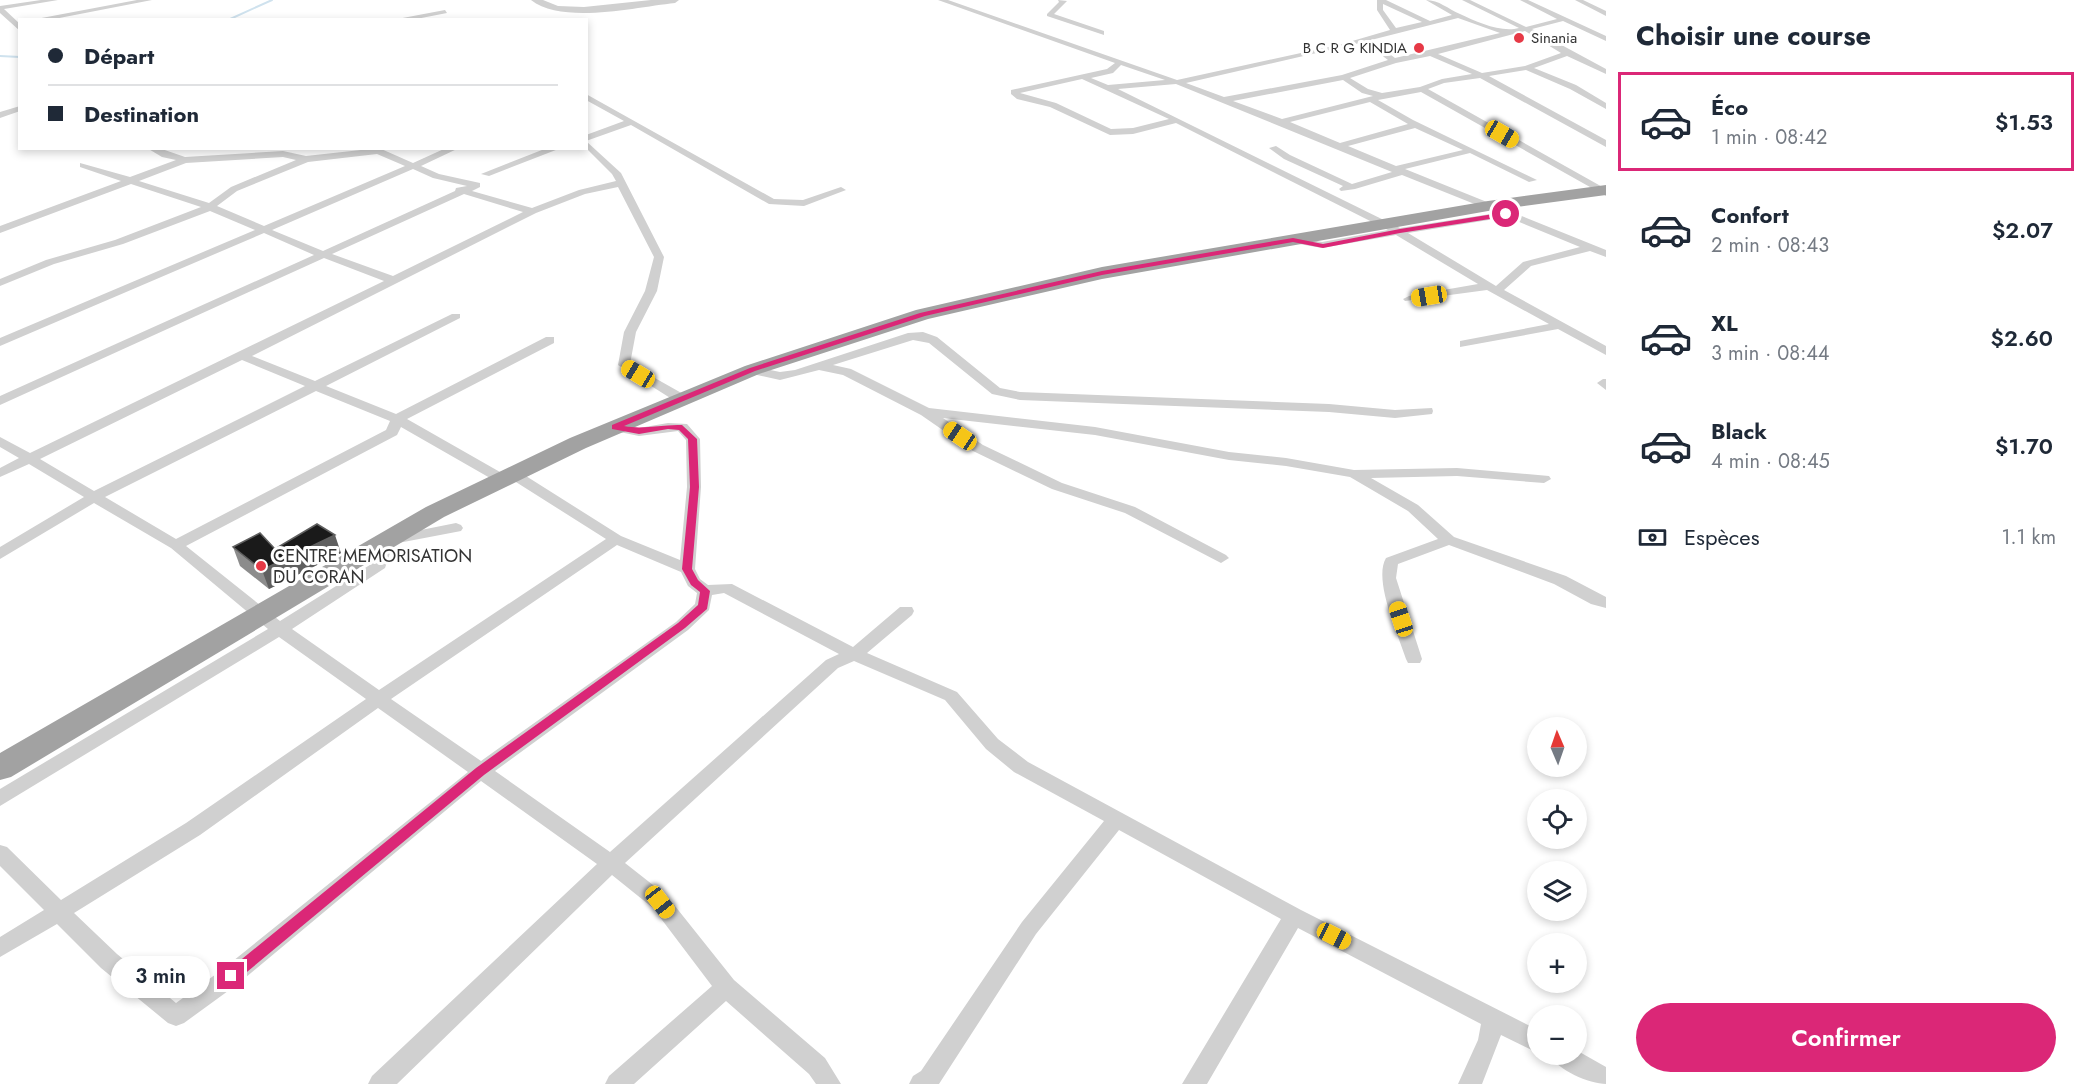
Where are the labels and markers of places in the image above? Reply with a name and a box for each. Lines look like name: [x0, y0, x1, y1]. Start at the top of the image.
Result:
place label: Sinania: [1531, 27, 1577, 49]
marker: Sinania: [1512, 31, 1526, 45]
place label: B C R G KINDIA: [1303, 37, 1407, 59]
marker: B C R G KINDIA: [1412, 41, 1426, 55]
place label: CENTRE MEMORISATION DU CORAN: [273, 543, 472, 590]
marker: CENTRE MEMORISATION DU CORAN: [254, 559, 268, 573]

